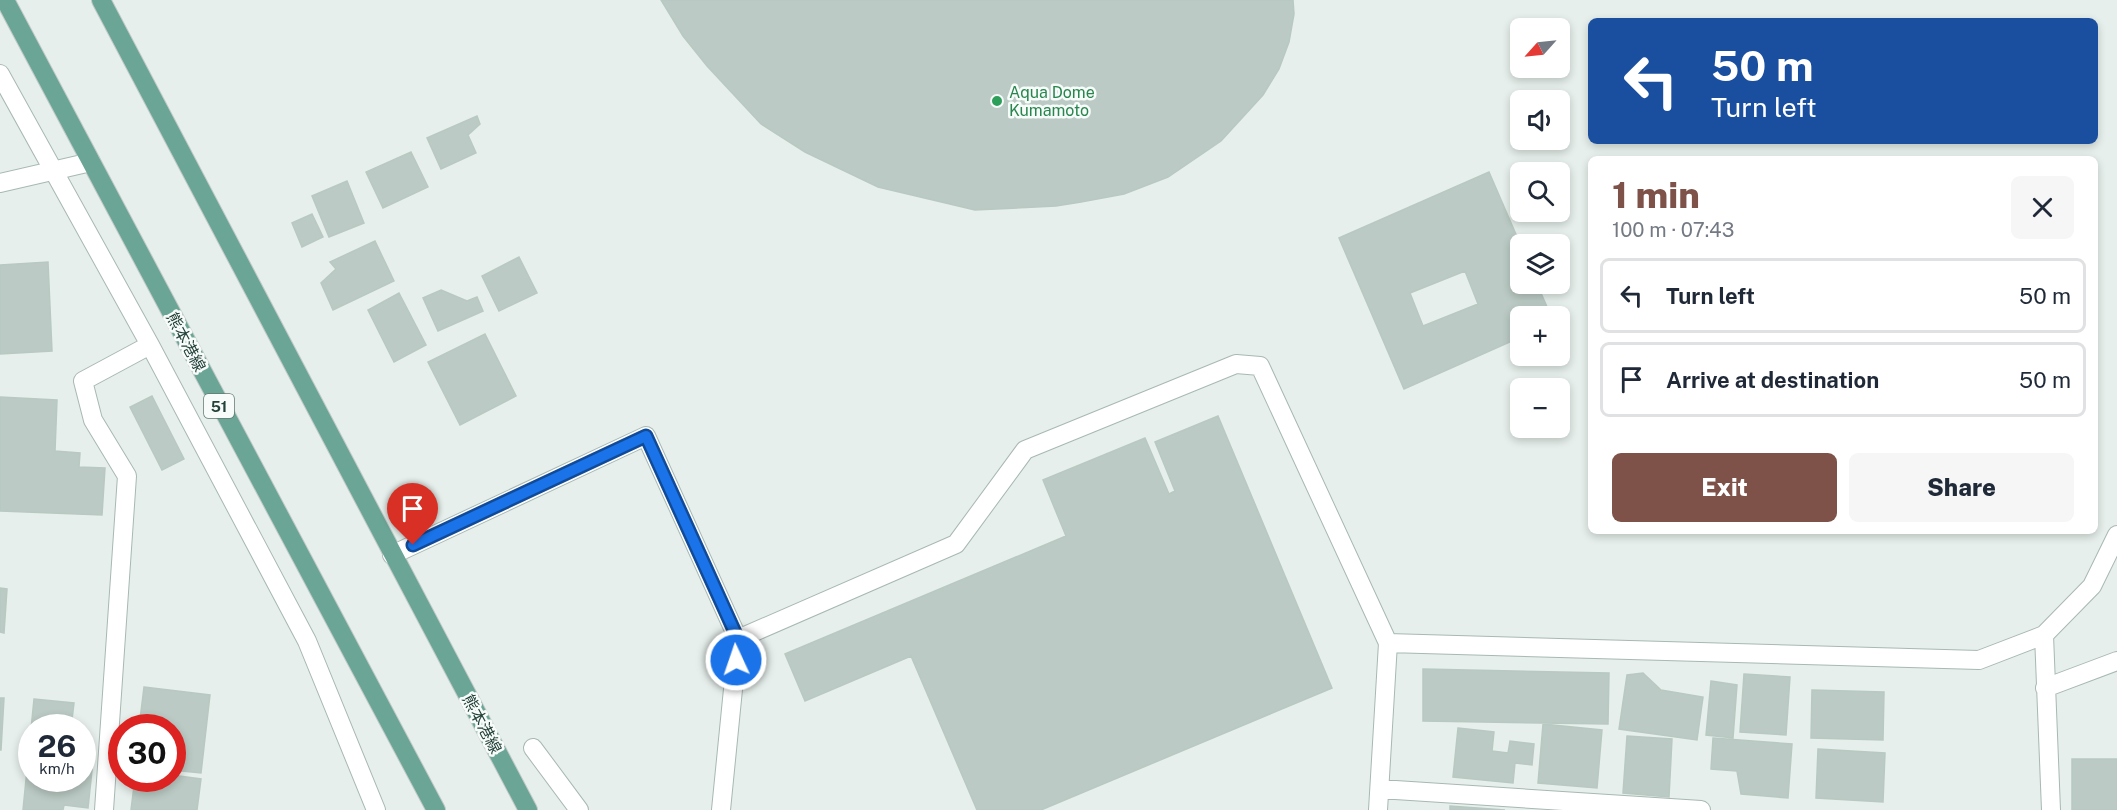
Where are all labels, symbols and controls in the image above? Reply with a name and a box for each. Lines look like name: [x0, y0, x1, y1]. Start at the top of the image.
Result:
north arrow: [1510, 18, 1570, 78]
map controls: [1510, 18, 1570, 438]
text: 50 m: [1711, 41, 1814, 90]
icon: left: [1612, 42, 1690, 120]
place label: Aqua Dome Kumamoto: [1009, 83, 1095, 120]
button: sound: [1510, 90, 1570, 150]
text: Turn left: [1711, 91, 1817, 123]
marker: Aqua Dome Kumamoto: [990, 94, 1004, 108]
button: search: [1510, 162, 1570, 222]
text: 1 min: [1612, 174, 1700, 216]
button: close: [2011, 176, 2074, 239]
text: 100 m · 07:43: [1612, 218, 1734, 242]
button: layers: [1510, 234, 1570, 294]
icon: left: [1615, 279, 1648, 312]
text: Turn left: [1666, 283, 1755, 309]
text: 50 m: [2019, 283, 2071, 309]
button: +: [1510, 306, 1570, 366]
street label: 熊本港線: [163, 309, 209, 375]
icon: arrive: [1615, 363, 1648, 396]
text: Arrive at destination: [1666, 367, 1879, 393]
text: 50 m: [2019, 367, 2071, 393]
button: −: [1510, 378, 1570, 438]
road number: 51: [204, 394, 234, 418]
button: Exit: [1612, 453, 1837, 522]
button: Share: [1849, 453, 2074, 522]
pin: [387, 483, 438, 545]
icon: arrive: [396, 492, 429, 525]
position arrow: [704, 628, 768, 692]
street label: 熊本港線: [459, 691, 505, 757]
speed limit sign: 30: [108, 714, 186, 792]
text: 26: [38, 728, 76, 764]
text: km/h: [39, 760, 75, 777]

